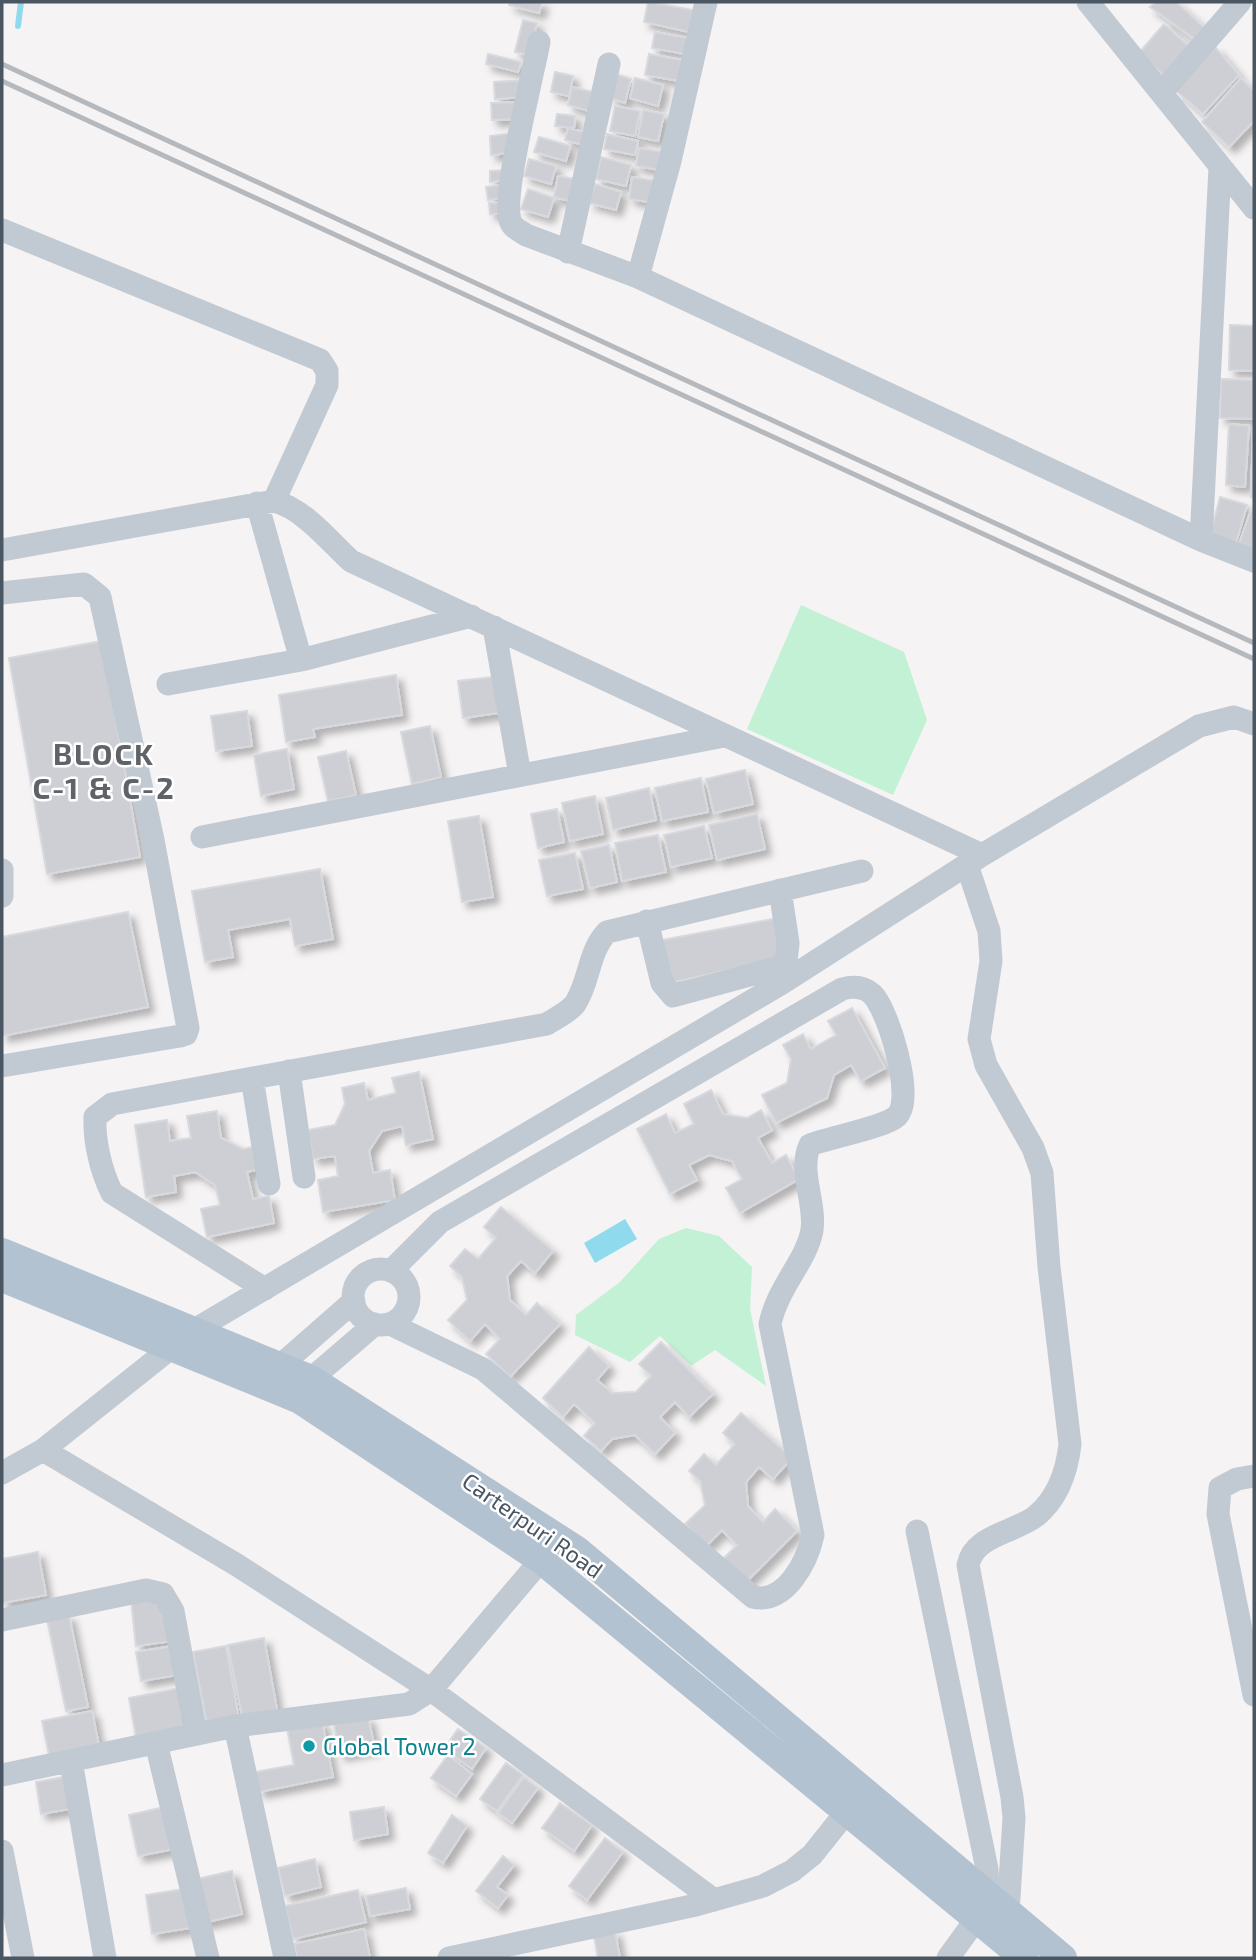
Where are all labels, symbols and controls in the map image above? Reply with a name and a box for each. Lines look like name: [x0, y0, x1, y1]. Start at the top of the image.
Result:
district label: BLOCK C-1 & C-2: [32, 735, 176, 805]
street label: Carterpuri Road: [457, 1466, 609, 1584]
place label: Global Tower 2: [323, 1732, 476, 1760]
marker: Global Tower 2: [301, 1738, 317, 1754]

